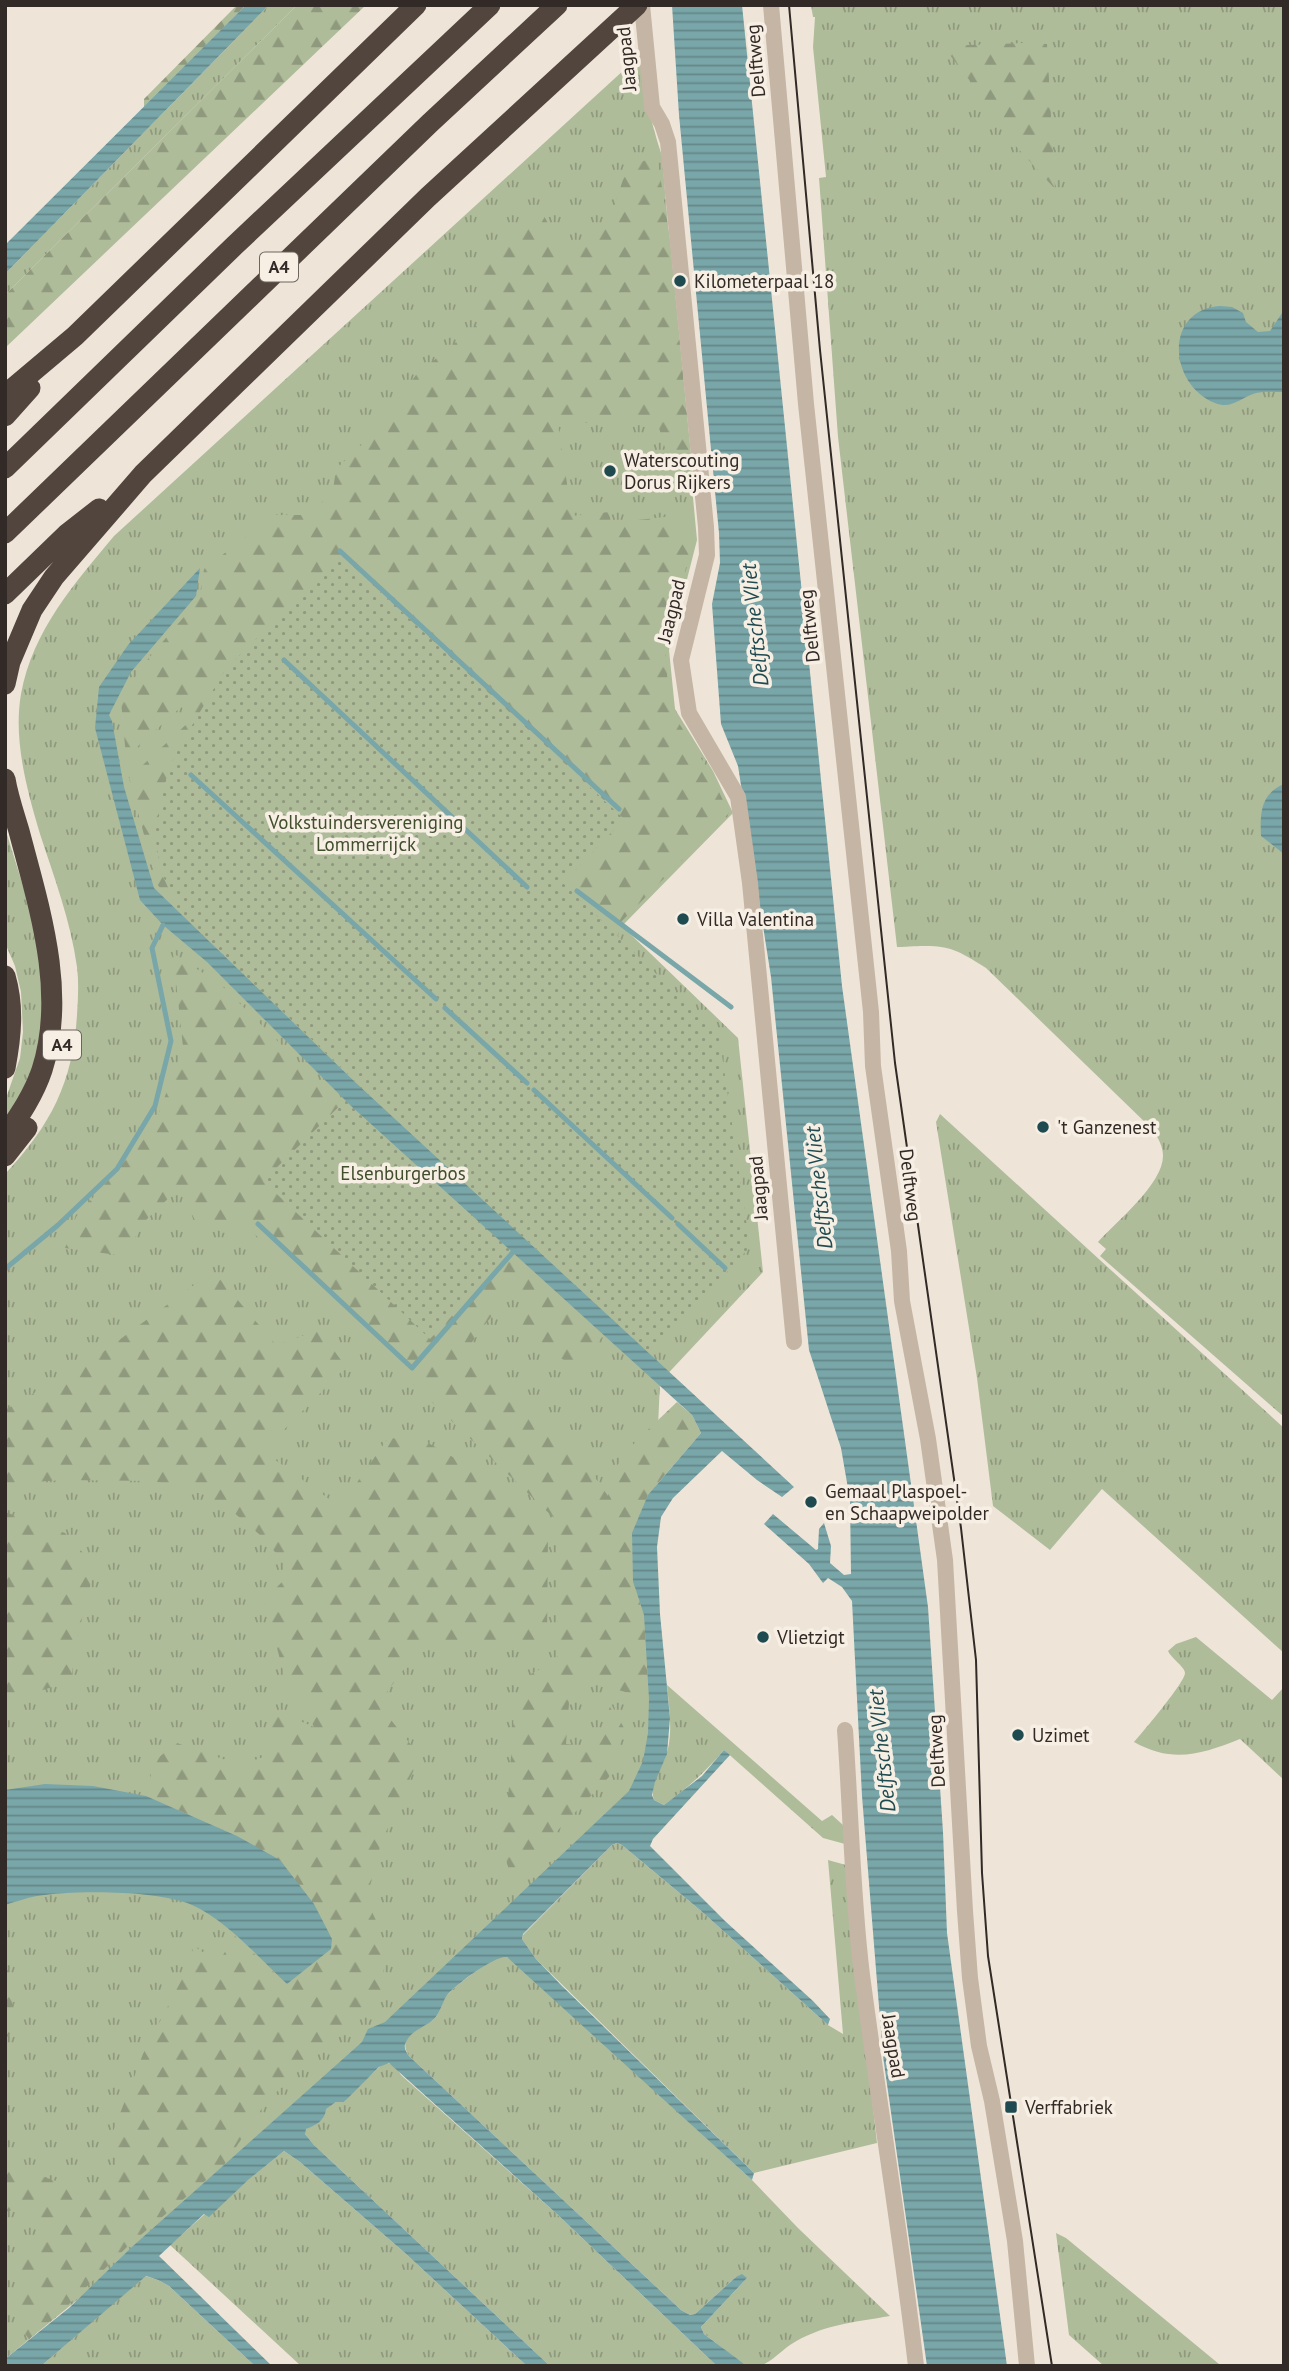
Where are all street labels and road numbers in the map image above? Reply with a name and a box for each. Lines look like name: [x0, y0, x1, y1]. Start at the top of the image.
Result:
street label: Delftweg: [740, 23, 770, 99]
street label: Jaagpad: [611, 26, 641, 93]
road number: A4: [260, 253, 298, 282]
street label: Jaagpad: [651, 577, 690, 646]
street label: Delftweg: [793, 588, 825, 664]
road number: A4: [43, 1030, 81, 1060]
street label: Delftweg: [895, 1147, 927, 1223]
street label: Jaagpad: [743, 1155, 773, 1222]
street label: Delftweg: [922, 1714, 950, 1788]
street label: Jaagpad: [877, 2011, 911, 2080]

